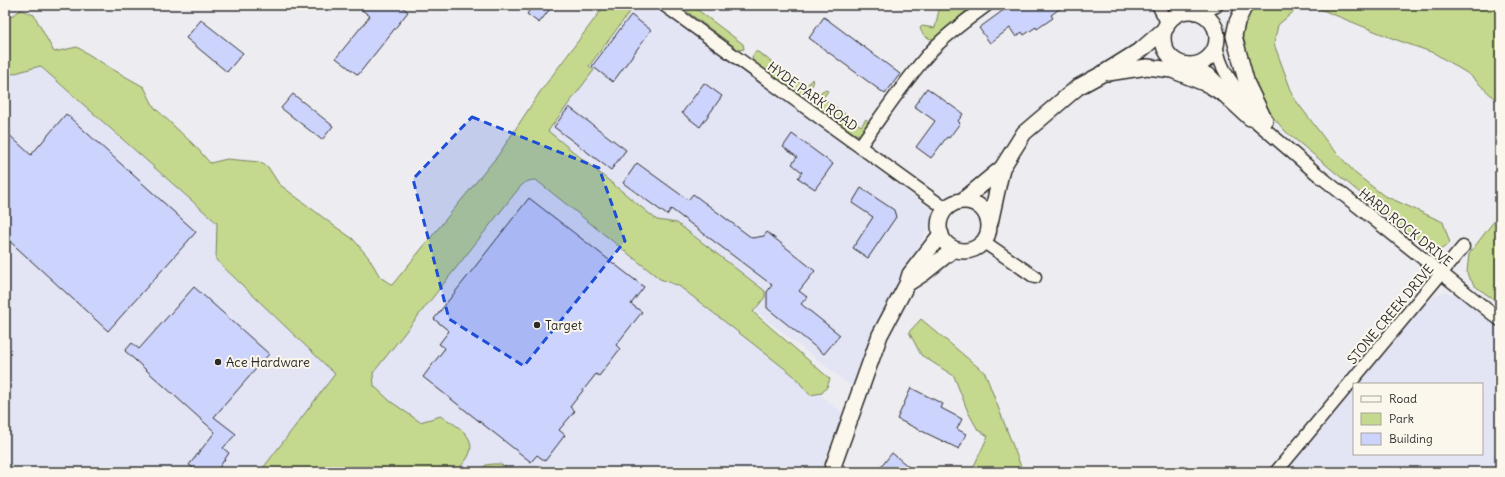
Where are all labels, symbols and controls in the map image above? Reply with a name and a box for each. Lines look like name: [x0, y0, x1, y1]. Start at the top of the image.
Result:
street label: HYDE PARK ROAD: [764, 58, 861, 135]
street label: HARD ROCK DRIVE: [1356, 185, 1456, 270]
street label: STONE CREEK DRIVE: [1344, 261, 1437, 368]
place label: Target: [545, 317, 583, 334]
marker: Target: [532, 320, 542, 330]
place label: Ace Hardware: [226, 354, 310, 371]
marker: Ace Hardware: [213, 357, 223, 367]
legend: [1353, 383, 1483, 455]
text: Road: [1389, 391, 1417, 406]
text: Park: [1389, 411, 1414, 426]
text: Building: [1389, 431, 1433, 446]

